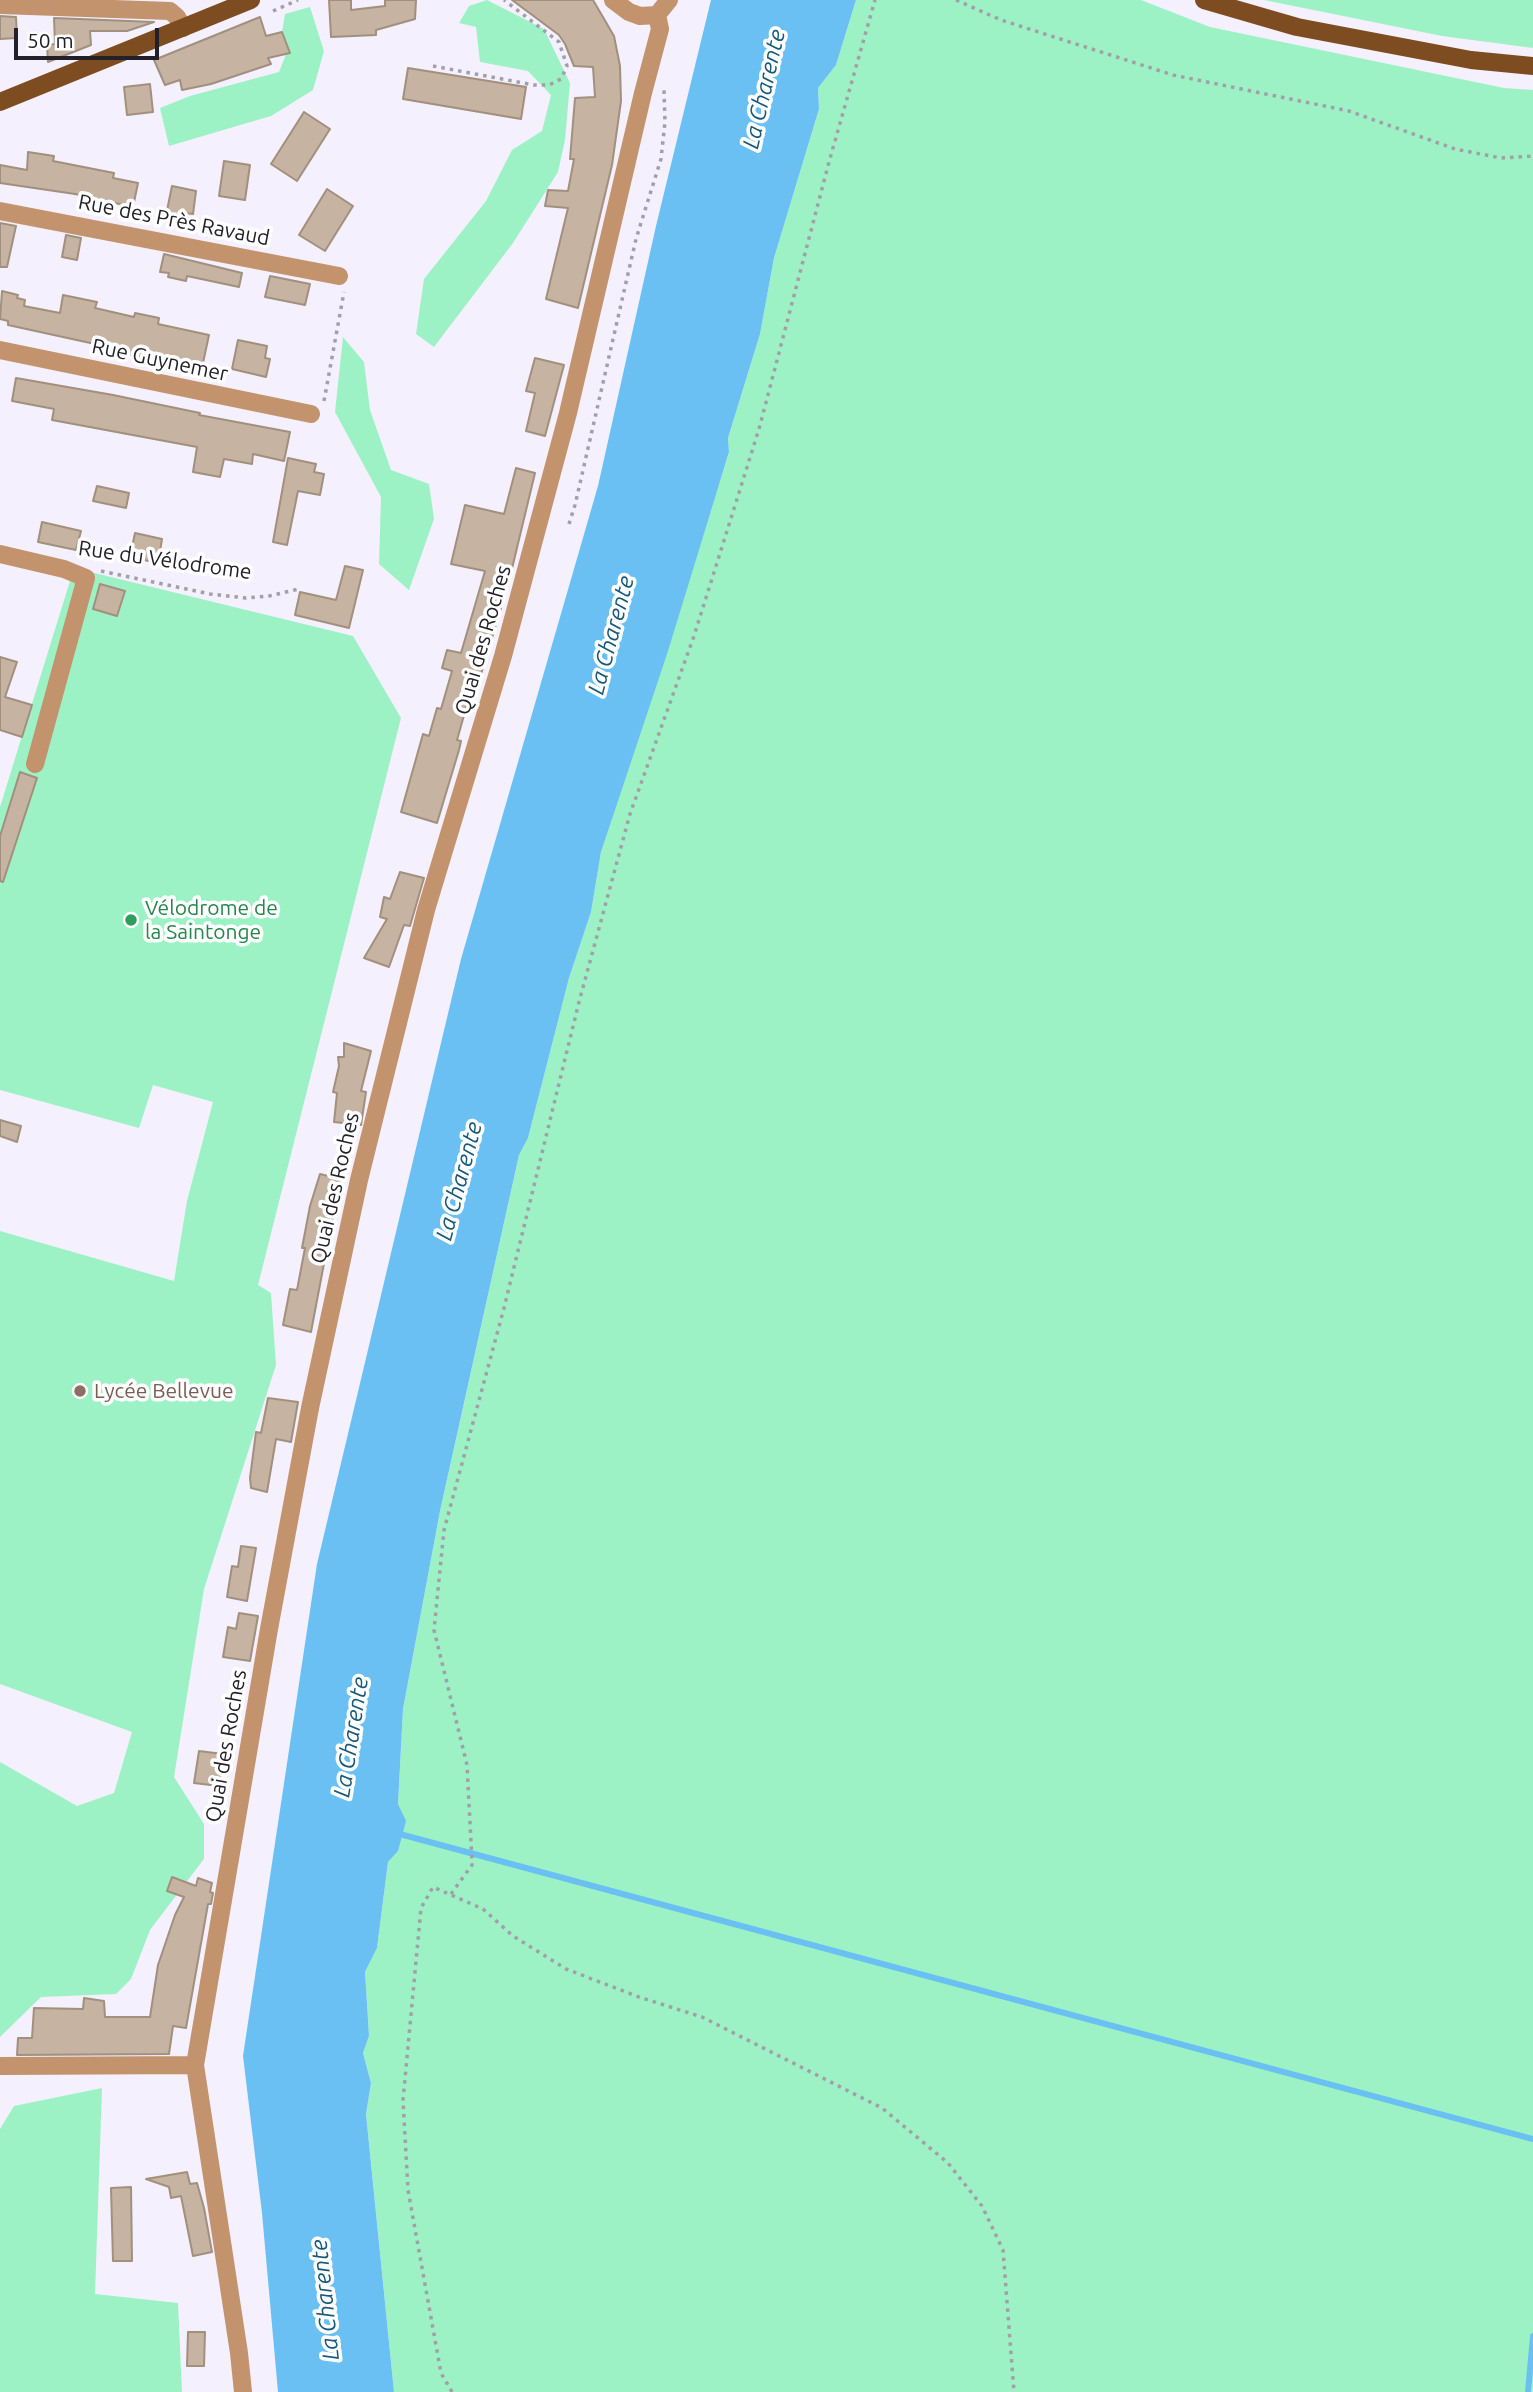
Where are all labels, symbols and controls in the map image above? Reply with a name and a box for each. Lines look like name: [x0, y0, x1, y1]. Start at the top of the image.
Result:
scale bar: [18, 14, 163, 58]
water label: La Charente: [737, 27, 791, 151]
text: 50 m: [27, 28, 74, 52]
street label: Rue des Près Ravaud: [76, 189, 272, 251]
street label: Rue Guynemer: [90, 333, 230, 387]
street label: Rue du Vélodrome: [77, 535, 253, 585]
street label: Quai des Roches: [450, 562, 516, 718]
water label: La Charente: [582, 573, 640, 697]
place label: Vélodrome de la Saintonge: [145, 895, 278, 945]
marker: Vélodrome de la Saintonge: [123, 912, 139, 928]
street label: Quai des Roches: [305, 1110, 365, 1266]
water label: La Charente: [430, 1119, 488, 1243]
place label: Lycée Bellevue: [94, 1378, 234, 1404]
marker: Lycée Bellevue: [72, 1383, 88, 1399]
street label: Quai des Roches: [200, 1668, 252, 1824]
water label: La Charente: [328, 1675, 374, 1799]
water label: La Charente: [305, 2238, 345, 2362]

